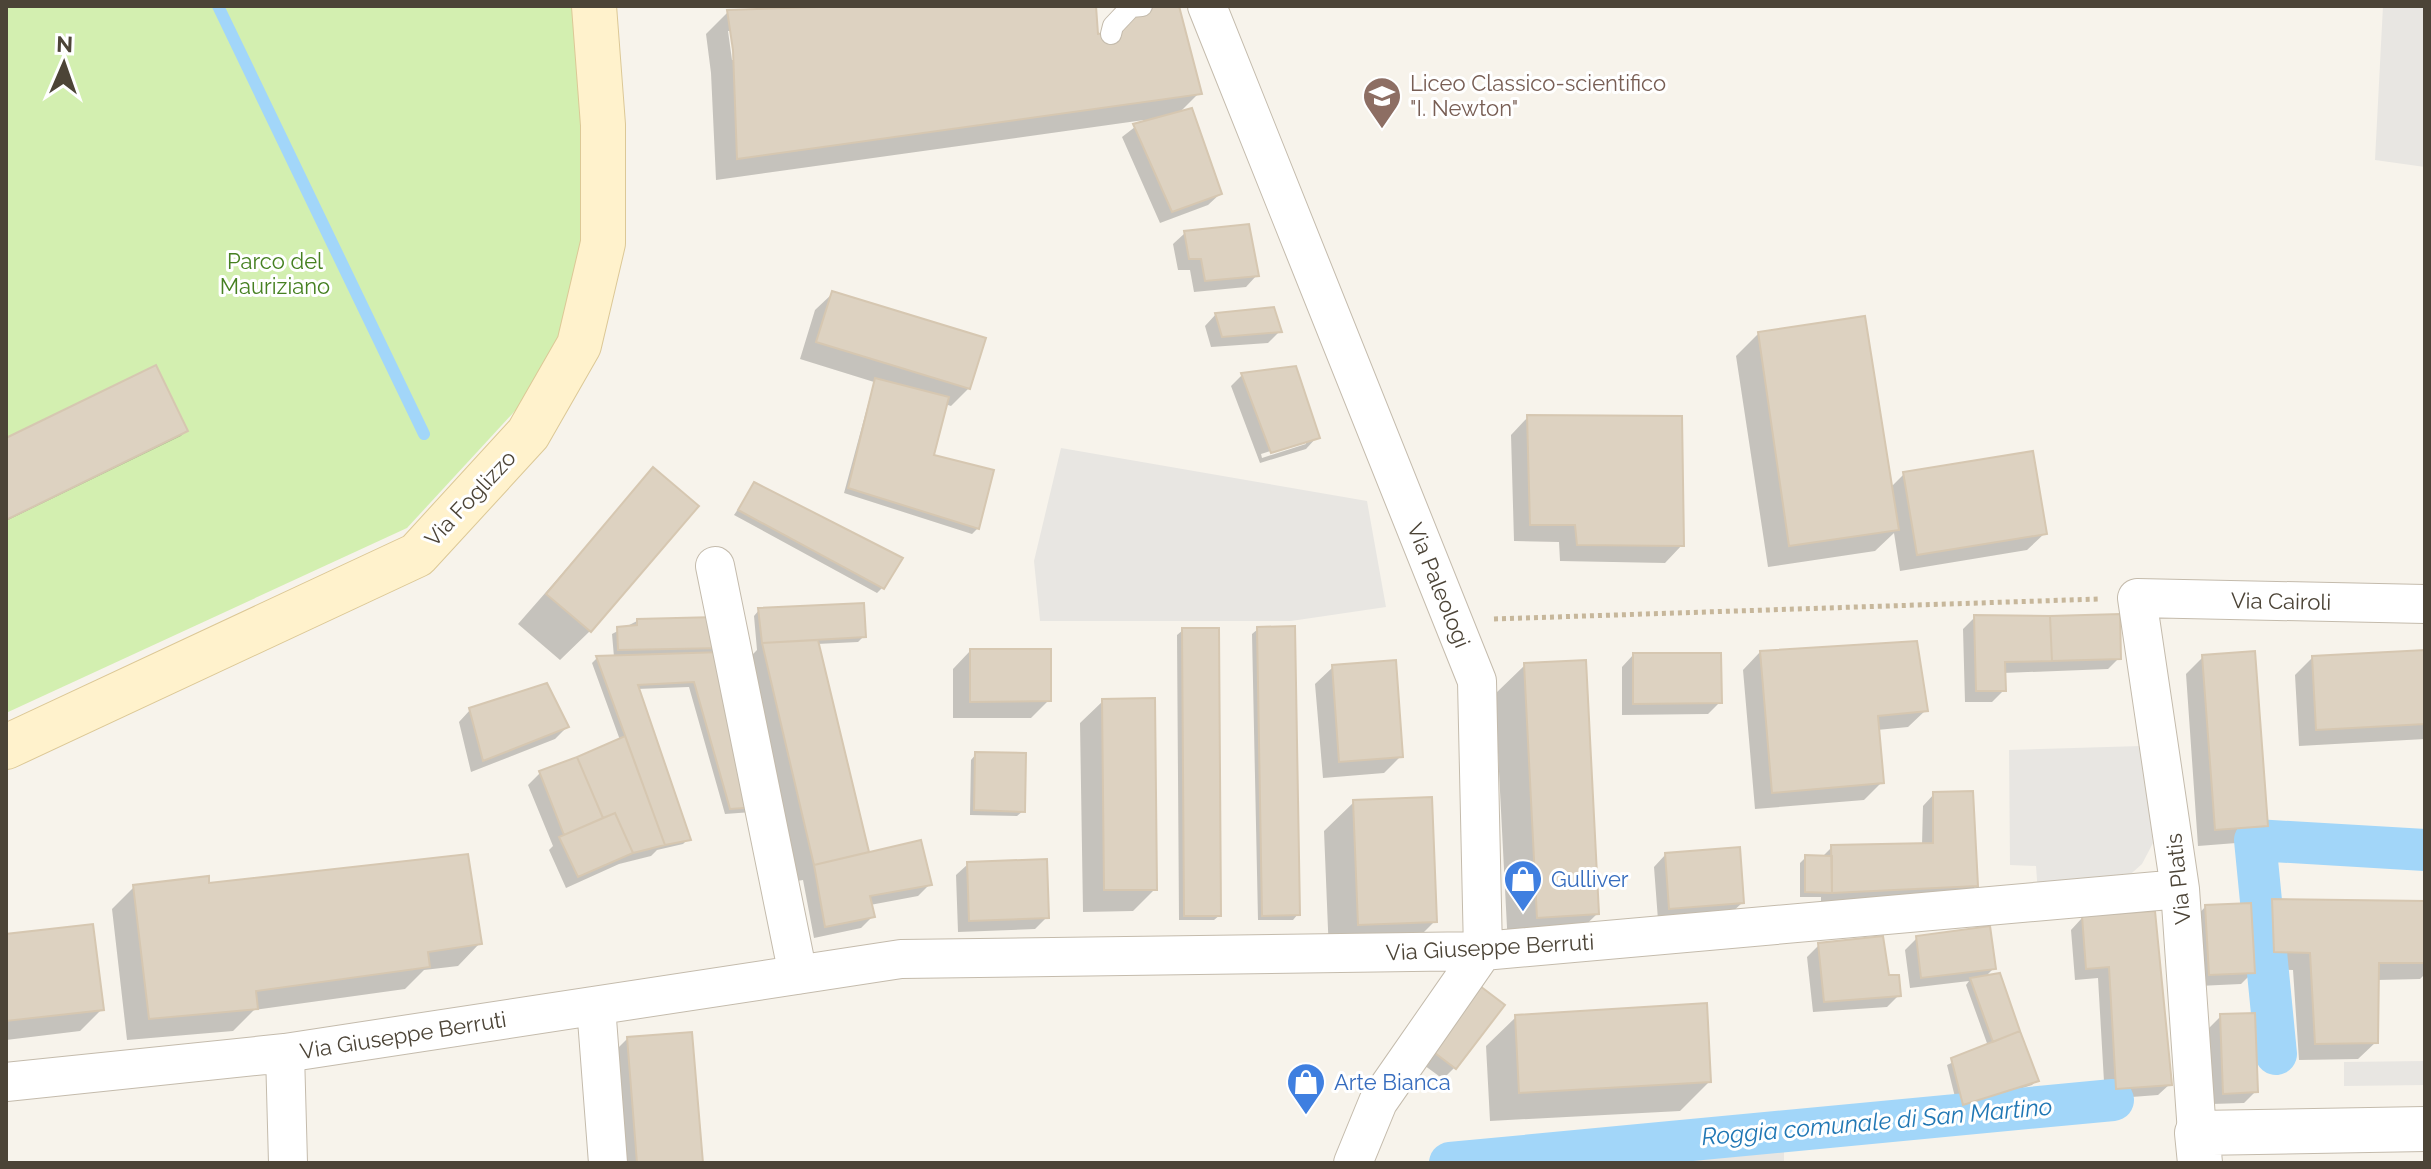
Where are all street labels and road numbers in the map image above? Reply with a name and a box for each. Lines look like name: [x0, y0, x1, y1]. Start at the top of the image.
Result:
street label: Via Foglizzo: [419, 445, 521, 551]
street label: Via Paleologi: [1402, 519, 1476, 651]
street label: Via Cairoli: [2231, 587, 2331, 615]
street label: Via Platis: [2160, 832, 2196, 926]
street label: Via Giuseppe Berruti: [1385, 929, 1595, 965]
street label: Via Giuseppe Berruti: [298, 1006, 508, 1064]

